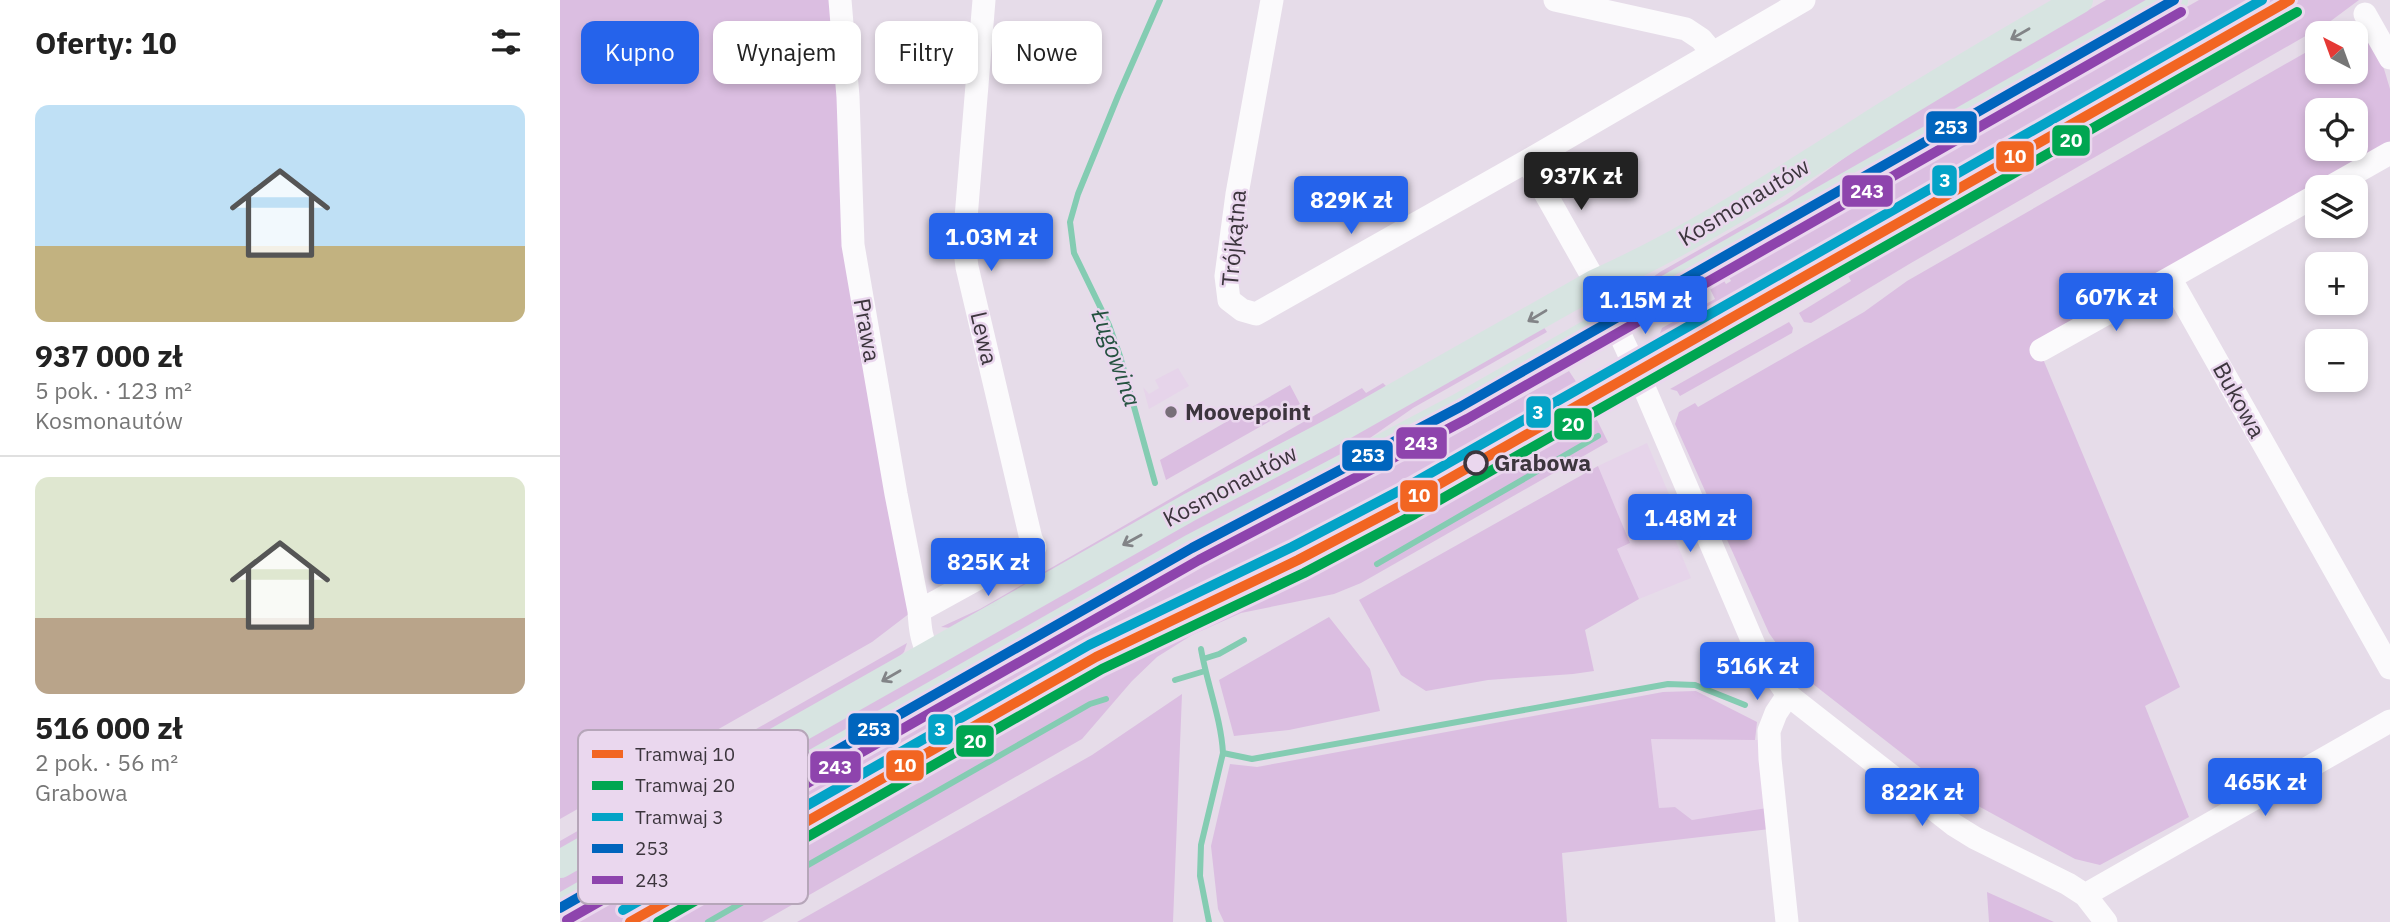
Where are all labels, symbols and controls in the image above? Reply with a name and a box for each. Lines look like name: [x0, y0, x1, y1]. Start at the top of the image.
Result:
chip: Kupno: [581, 21, 699, 84]
chip: Wynajem: [713, 21, 861, 84]
chip: Filtry: [875, 21, 978, 84]
chip: Nowe: [992, 21, 1102, 84]
north arrow: [2305, 21, 2368, 84]
map controls: [2305, 21, 2368, 392]
text: Oferty: 10: [35, 23, 177, 62]
icon: filters: [487, 23, 525, 61]
one-way arrow: [2010, 28, 2031, 41]
button: locate: [2305, 98, 2368, 161]
line badge: 253: [1925, 110, 1978, 144]
text: 253: [1934, 115, 1968, 139]
line badge: 20: [2051, 124, 2091, 157]
text: 20: [2060, 128, 2082, 152]
line badge: 10: [1995, 140, 2035, 173]
text: 10: [2004, 144, 2026, 168]
icon: home: [217, 150, 343, 276]
street label: Kosmonautów: [1672, 150, 1815, 252]
pin: 937K zł: [1516, 152, 1646, 212]
text: 937K zł: [1540, 160, 1622, 190]
line badge: 3: [1931, 164, 1958, 197]
text: 3: [1939, 168, 1951, 192]
line badge: 243: [1841, 174, 1894, 208]
button: layers: [2305, 175, 2368, 238]
pin: 829K zł: [1286, 176, 1416, 236]
text: 243: [1850, 179, 1884, 203]
text: 829K zł: [1310, 184, 1392, 214]
street label: Trójkątna: [1214, 188, 1252, 287]
pin: 1.03M zł: [919, 214, 1063, 273]
text: 1.03M zł: [945, 221, 1037, 251]
button: +: [2305, 252, 2368, 315]
pin: 607K zł: [2051, 274, 2181, 333]
pin: 1.15M zł: [1573, 276, 1717, 336]
text: 607K zł: [2075, 281, 2157, 311]
text: 1.15M zł: [1599, 284, 1691, 314]
street label: Prawa: [848, 296, 888, 364]
water label: Ługowina: [1084, 304, 1149, 411]
street label: Lewa: [964, 308, 1006, 367]
one-way arrow: [1527, 310, 1547, 324]
button: −: [2305, 329, 2368, 392]
text: 937 000 zł: [35, 336, 182, 375]
street label: Bukowa: [2207, 356, 2273, 443]
text: 5 pok. · 123 m²: [35, 375, 192, 405]
line badge: 3: [1525, 395, 1552, 429]
place label: Moovepoint: [1185, 396, 1311, 426]
text: 3: [1532, 400, 1544, 424]
marker: Moovepoint: [1163, 404, 1179, 420]
text: Kosmonautów: [35, 405, 183, 435]
line badge: 20: [1553, 407, 1593, 441]
text: 20: [1562, 412, 1584, 436]
line badge: 243: [1395, 426, 1448, 460]
text: 243: [1404, 431, 1438, 455]
street label: Kosmonautów: [1157, 437, 1302, 533]
line badge: 253: [1341, 439, 1394, 472]
text: 253: [1351, 443, 1385, 467]
place label: Grabowa: [1494, 447, 1591, 477]
marker: Grabowa: [1464, 451, 1488, 475]
line badge: 10: [1399, 479, 1439, 513]
text: 10: [1408, 483, 1430, 507]
pin: 1.48M zł: [1618, 494, 1762, 554]
text: 1.48M zł: [1644, 502, 1736, 532]
icon: home: [217, 522, 343, 648]
one-way arrow: [1122, 533, 1142, 547]
pin: 825K zł: [923, 538, 1053, 598]
text: 825K zł: [947, 546, 1029, 576]
pin: 516K zł: [1692, 642, 1822, 702]
text: 516K zł: [1716, 650, 1798, 680]
one-way arrow: [881, 670, 902, 683]
text: 516 000 zł: [35, 708, 182, 747]
line badge: 253: [847, 712, 900, 746]
line badge: 3: [927, 713, 954, 746]
text: 253: [857, 717, 891, 741]
text: 3: [934, 717, 946, 741]
line badge: 20: [955, 724, 995, 758]
text: 20: [964, 729, 986, 753]
legend: [578, 730, 808, 904]
text: Tramwaj 10: [635, 742, 735, 766]
text: 2 pok. · 56 m²: [35, 747, 178, 777]
line badge: 10: [885, 749, 925, 782]
line badge: 243: [809, 750, 862, 784]
text: 10: [894, 753, 916, 777]
text: 243: [818, 755, 852, 779]
pin: 465K zł: [2200, 758, 2330, 818]
text: 465K zł: [2224, 766, 2306, 796]
pin: 822K zł: [1857, 768, 1987, 828]
text: Tramwaj 20: [635, 773, 735, 797]
text: 822K zł: [1881, 776, 1963, 806]
text: Grabowa: [35, 777, 127, 807]
text: Tramwaj 3: [635, 805, 724, 829]
text: 253: [635, 836, 669, 860]
text: 243: [635, 868, 669, 892]

